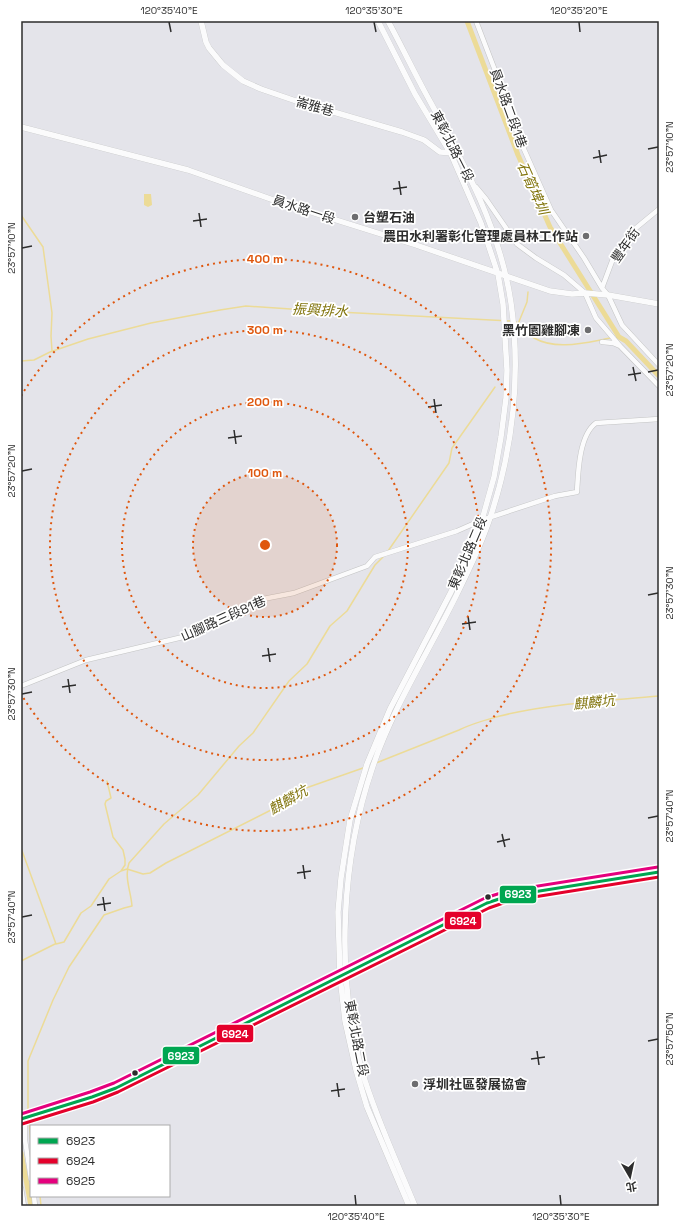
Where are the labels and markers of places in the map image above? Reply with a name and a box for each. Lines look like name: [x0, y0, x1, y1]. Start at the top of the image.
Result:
place label: 台塑石油: [363, 209, 415, 226]
marker: 台塑石油: [350, 212, 360, 222]
place label: 農田水利署彰化管理處員林工作站: [383, 228, 578, 245]
marker: 農田水利署彰化管理處員林工作站: [581, 231, 591, 241]
place label: 黑竹園雞腳凍: [502, 322, 580, 339]
marker: 黑竹園雞腳凍: [583, 325, 593, 335]
centre of rings: [258, 538, 272, 552]
unlabelled marker: [483, 892, 493, 902]
unlabelled marker: [130, 1068, 140, 1078]
place label: 浮圳社區發展協會: [423, 1076, 528, 1093]
marker: 浮圳社區發展協會: [410, 1079, 420, 1089]

